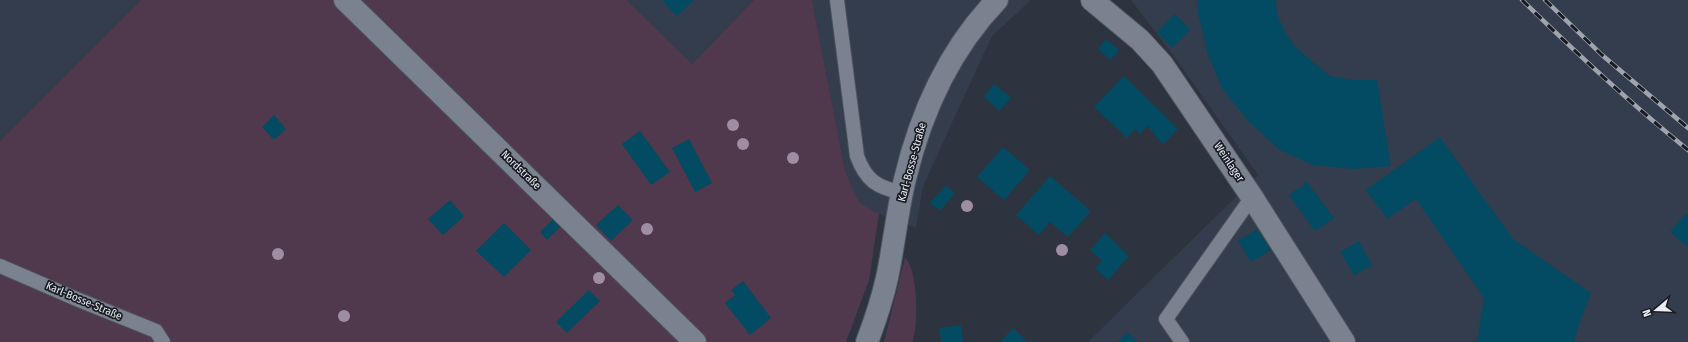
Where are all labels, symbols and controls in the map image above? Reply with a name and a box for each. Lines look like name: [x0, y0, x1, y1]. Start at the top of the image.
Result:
street label: Karl-Bosse-Straße: [895, 121, 929, 203]
street label: Weinlager: [1211, 140, 1247, 184]
street label: Nordstraße: [498, 148, 544, 192]
street label: Karl-Bosse-Straße: [44, 279, 124, 323]
north arrow: [1636, 290, 1676, 330]
text: N: [1640, 308, 1654, 318]

